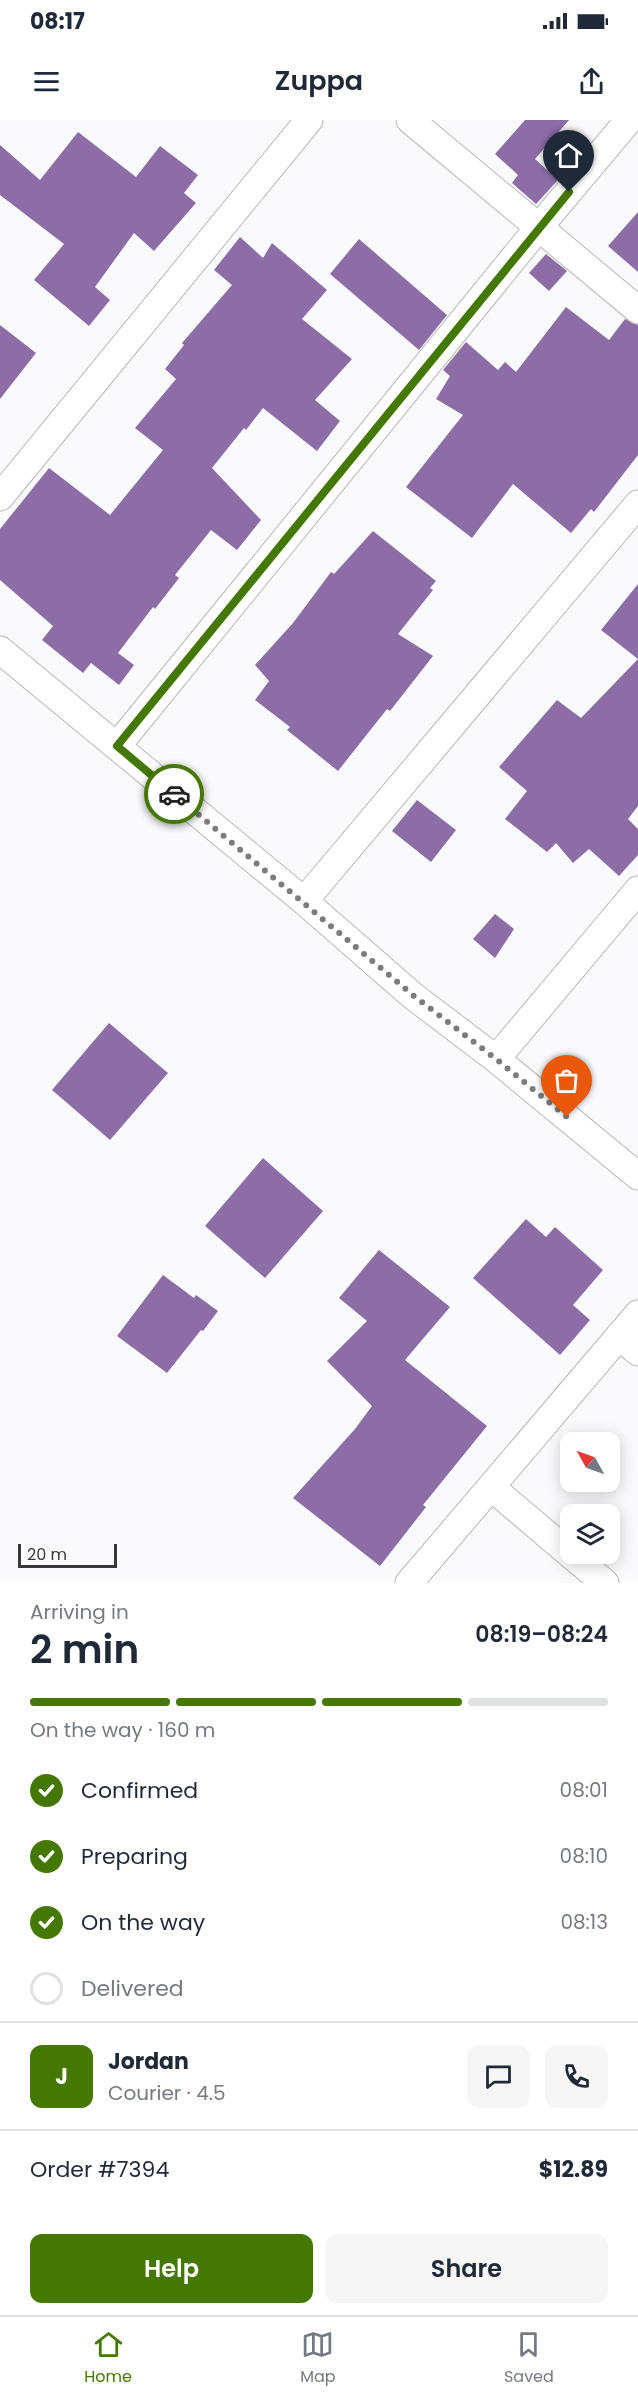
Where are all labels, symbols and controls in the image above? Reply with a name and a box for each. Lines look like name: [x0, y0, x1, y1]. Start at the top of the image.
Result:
text: 08:17: [30, 6, 85, 37]
text: Zuppa: [275, 62, 363, 99]
icon: menu: [30, 65, 63, 98]
icon: share: [575, 65, 608, 98]
pin: [543, 130, 594, 192]
icon: home: [552, 139, 585, 172]
courier: [144, 764, 204, 824]
icon: car: [158, 778, 191, 811]
pin: [541, 1055, 592, 1117]
icon: bag: [550, 1064, 583, 1097]
north arrow: [560, 1432, 620, 1492]
map controls: [560, 1432, 620, 1564]
button: layers: [560, 1504, 620, 1564]
scale bar: [18, 1541, 117, 1568]
text: 20 m: [27, 1543, 67, 1566]
text: Arriving in: [30, 1598, 129, 1626]
text: 08:19–08:24: [475, 1619, 608, 1650]
text: 2 min: [30, 1622, 139, 1677]
text: On the way · 160 m: [30, 1716, 215, 1744]
icon: check: [30, 1774, 63, 1807]
text: Confirmed: [81, 1775, 198, 1806]
text: 08:01: [560, 1776, 608, 1804]
icon: check: [30, 1840, 63, 1873]
text: Preparing: [81, 1841, 188, 1872]
text: 08:10: [560, 1842, 608, 1870]
icon: check: [30, 1906, 63, 1939]
text: On the way: [81, 1907, 205, 1938]
text: 08:13: [560, 1908, 608, 1936]
text: Delivered: [81, 1973, 184, 2004]
button: chat: [467, 2045, 530, 2108]
button: phone: [545, 2045, 608, 2108]
text: Jordan: [108, 2046, 189, 2077]
text: J: [55, 2061, 68, 2092]
text: Courier · 4.5: [108, 2079, 226, 2107]
text: Order #7394: [30, 2154, 169, 2185]
text: $12.89: [539, 2154, 608, 2185]
button: Help: [30, 2234, 313, 2303]
button: Share: [325, 2234, 608, 2303]
tab: Home: [84, 2328, 132, 2389]
tab: Map: [300, 2328, 336, 2389]
tab: Saved: [504, 2328, 554, 2389]

